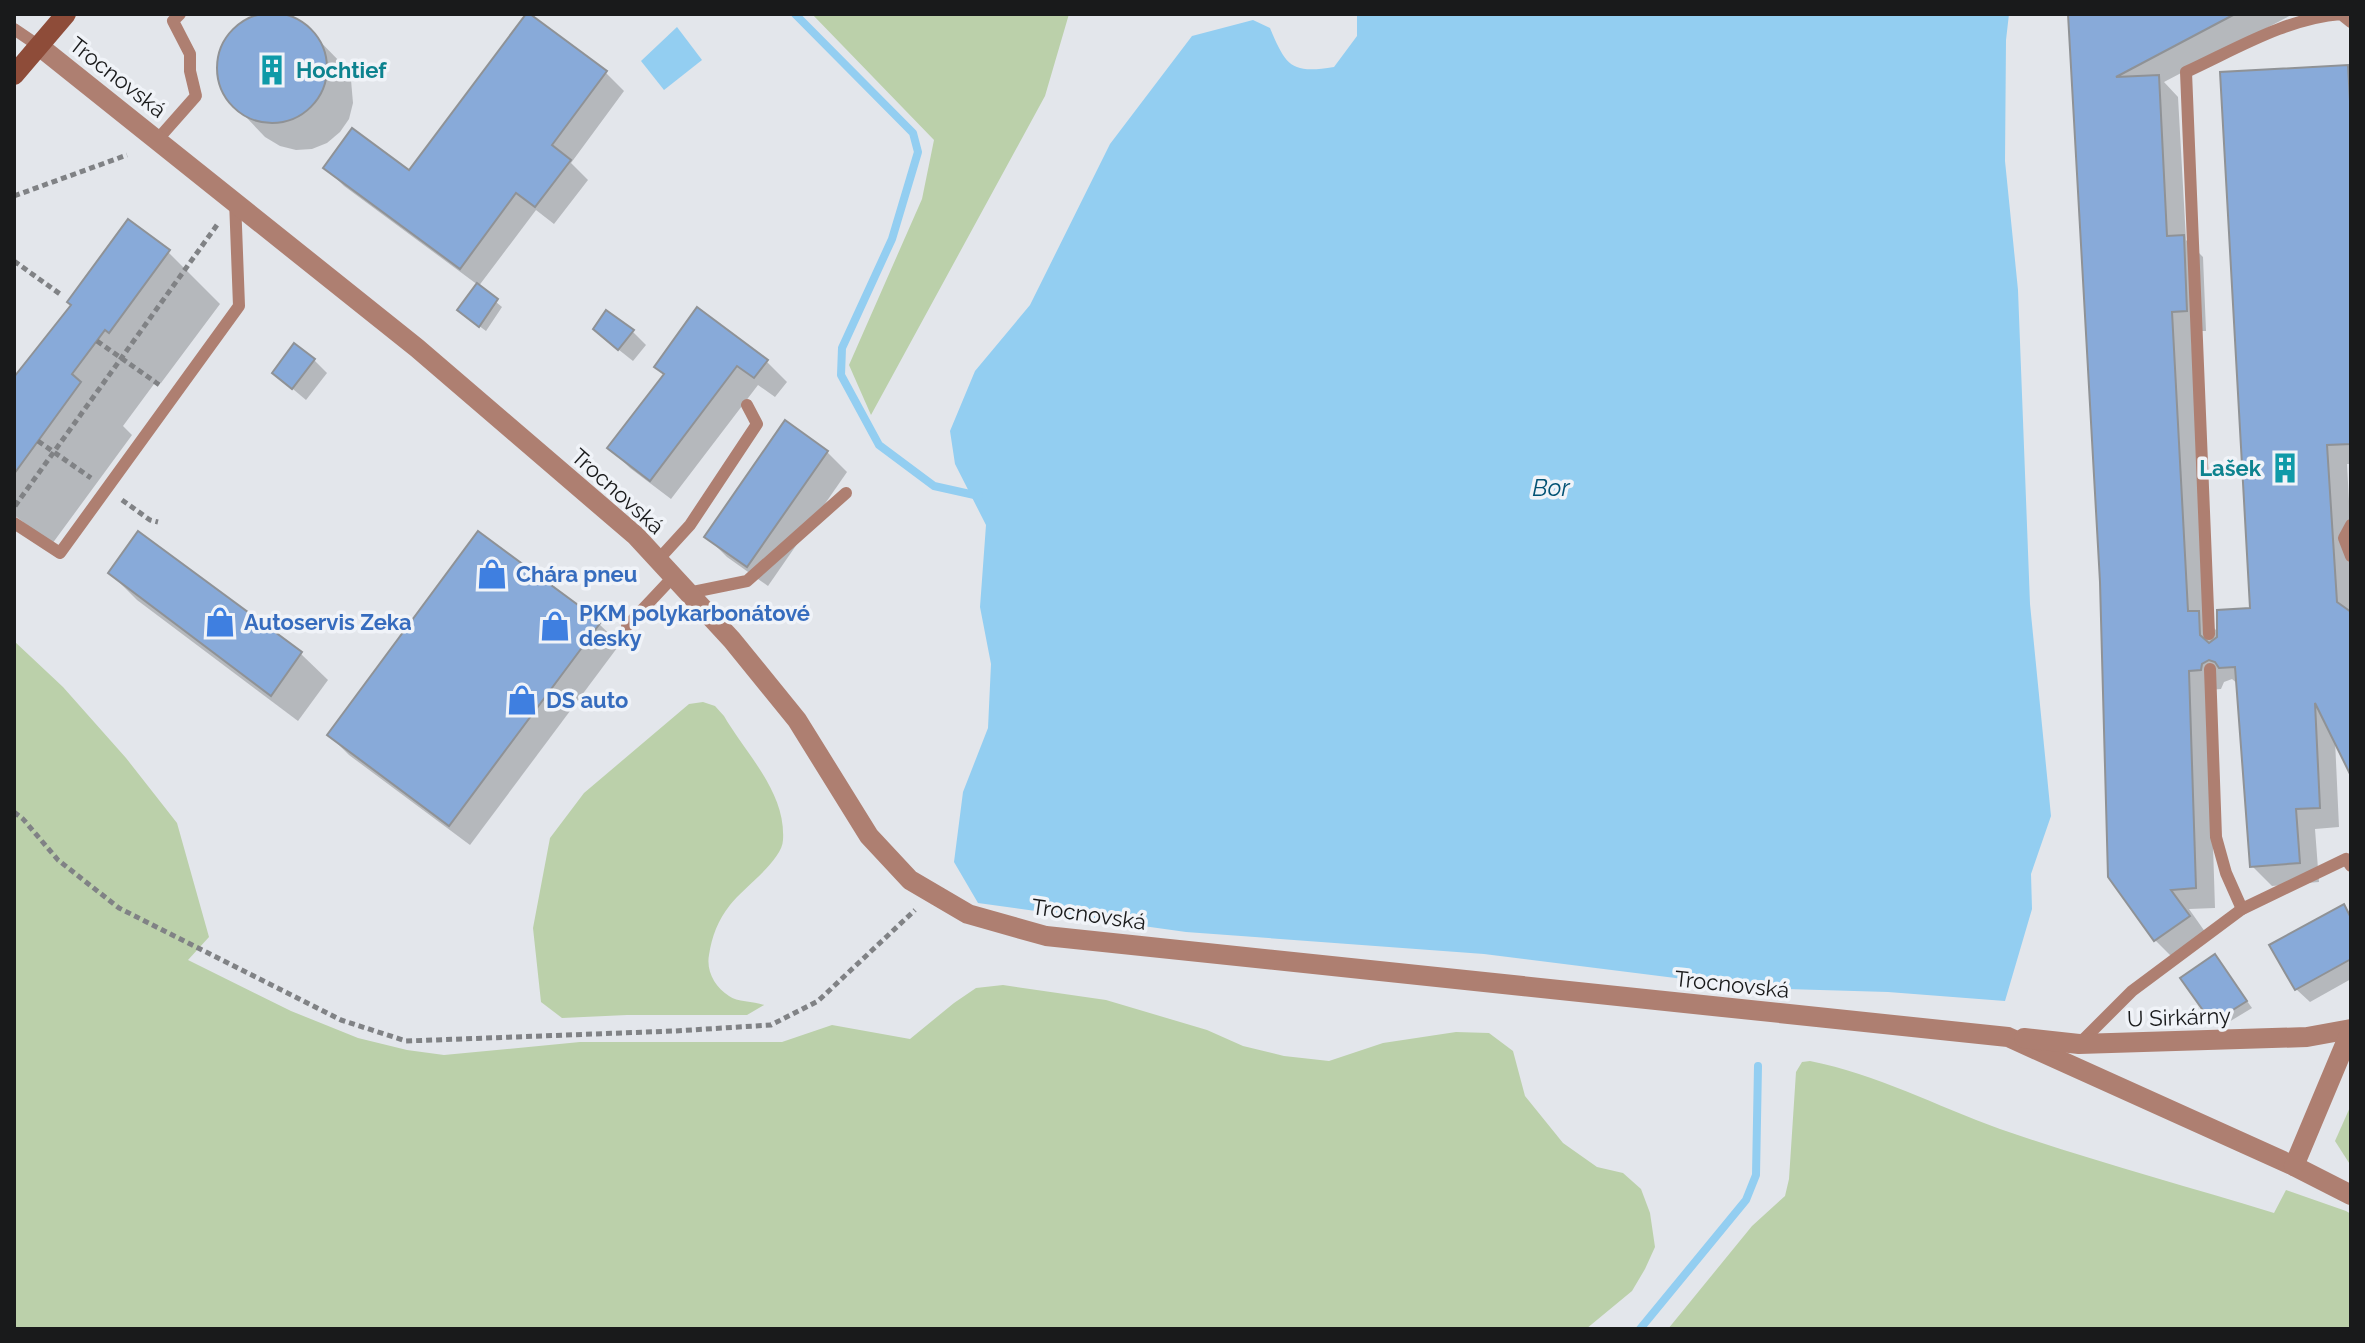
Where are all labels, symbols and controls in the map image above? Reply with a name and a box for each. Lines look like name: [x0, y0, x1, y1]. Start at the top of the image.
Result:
street label: Trocnovská: [65, 31, 171, 123]
building icon: Hochtief: [255, 53, 289, 87]
place label: Hochtief: [296, 57, 387, 83]
street label: Trocnovská: [567, 443, 669, 539]
building icon: Lašek: [2268, 451, 2302, 485]
place label: Lašek: [2199, 455, 2262, 481]
water label: Bor: [1532, 473, 1570, 502]
shop icon: Chára pneu: [475, 557, 509, 591]
place label: Chára pneu: [516, 561, 637, 587]
place label: PKM polykarbonátové desky: [579, 600, 810, 651]
shop icon: Autoservis Zeka: [203, 605, 237, 639]
place label: Autoservis Zeka: [244, 609, 412, 635]
shop icon: PKM polykarbonátové desky: [538, 609, 572, 643]
shop icon: DS auto: [505, 683, 539, 717]
place label: DS auto: [546, 687, 628, 713]
street label: Trocnovská: [1030, 893, 1148, 935]
street label: Trocnovská: [1673, 965, 1791, 1003]
street label: U Sirkárny: [2127, 1002, 2231, 1032]

